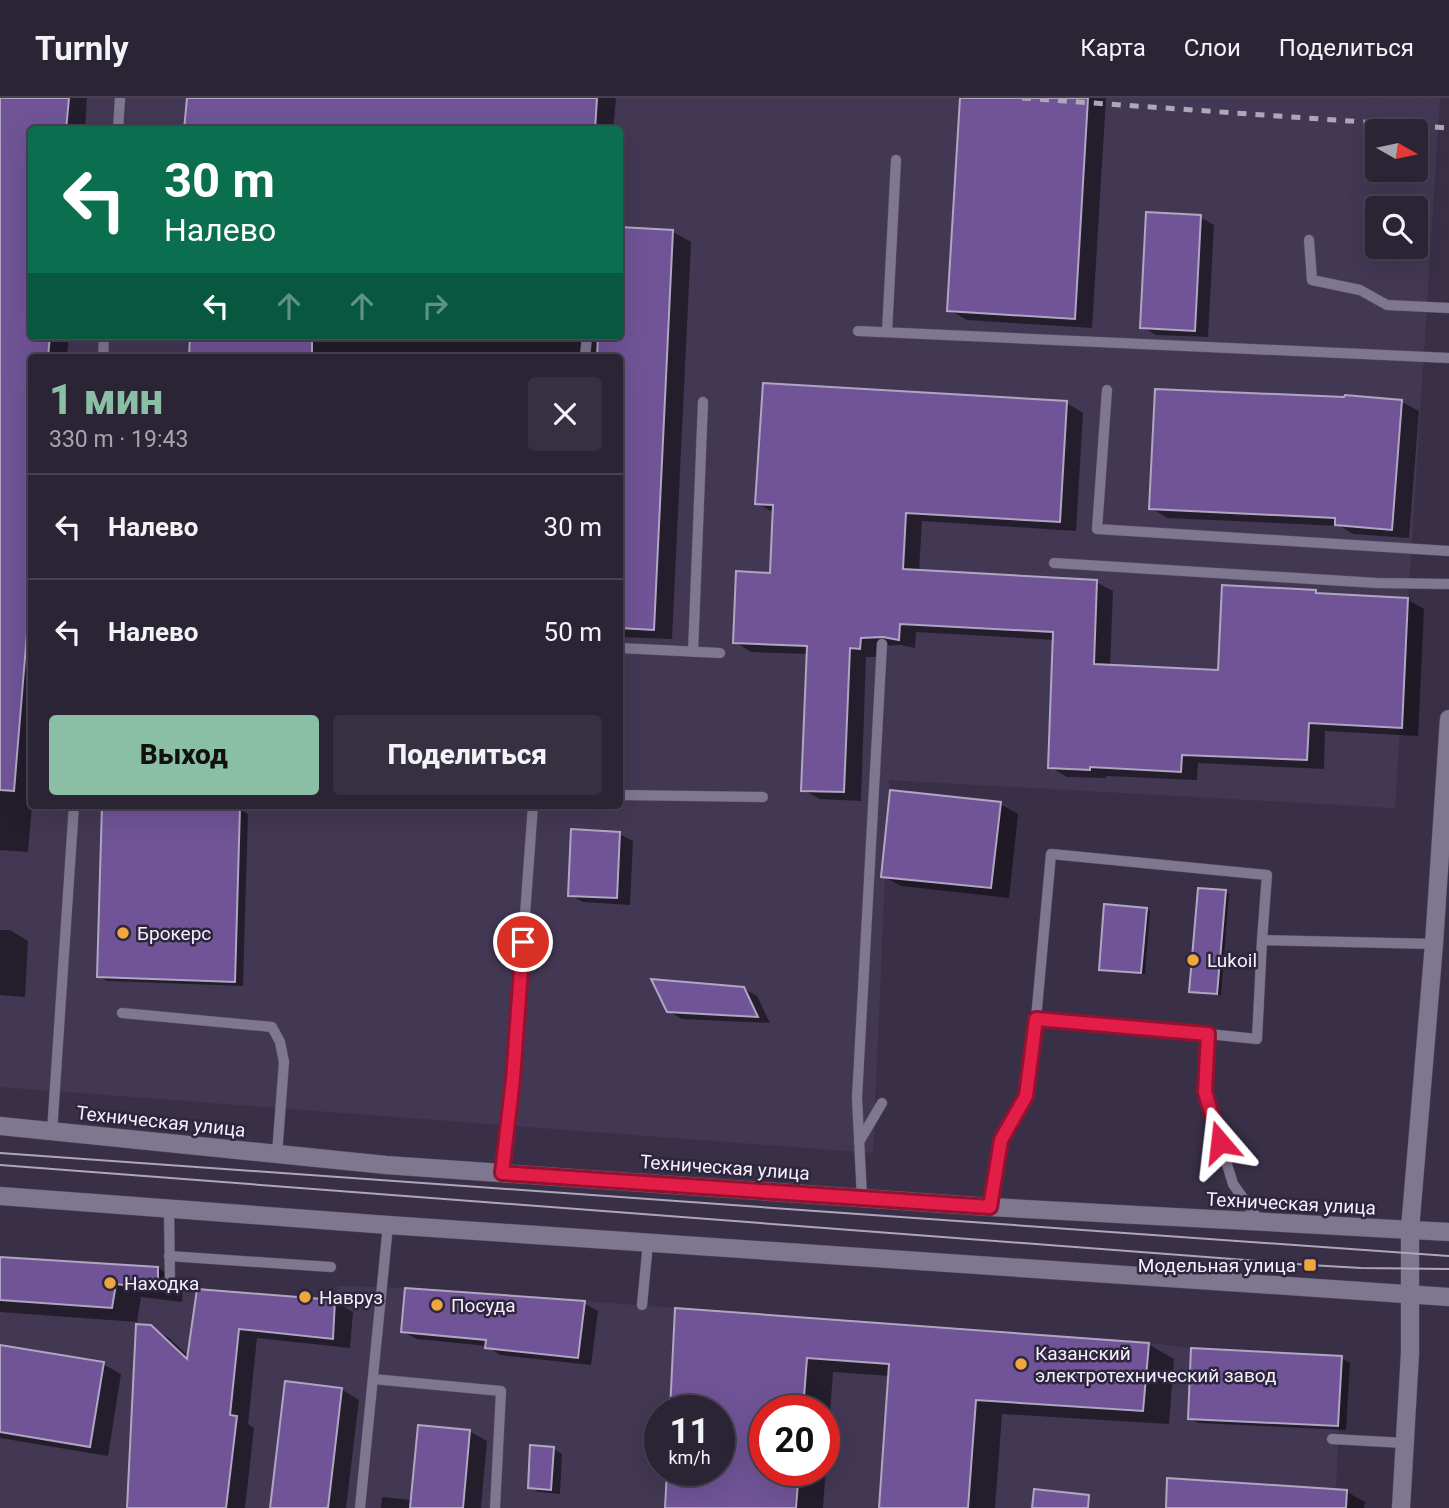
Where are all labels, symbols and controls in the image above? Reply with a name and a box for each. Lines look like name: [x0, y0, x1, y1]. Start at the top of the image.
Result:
text: Turnly: [35, 29, 129, 68]
text: Карта: [1080, 34, 1146, 62]
text: Слои: [1184, 34, 1241, 62]
text: Поделиться: [1279, 34, 1414, 62]
north arrow: [1365, 119, 1428, 182]
map controls: [1365, 119, 1428, 259]
text: 30 m: [164, 152, 275, 209]
icon: left: [49, 154, 140, 245]
button: search: [1365, 196, 1428, 259]
text: Налево: [164, 211, 276, 249]
icon: left: [197, 287, 235, 325]
icon: ahead: [270, 287, 308, 325]
icon: ahead: [343, 287, 381, 325]
icon: right: [416, 287, 454, 325]
text: 1 мин: [49, 375, 163, 424]
button: close: [528, 377, 602, 451]
text: 330 m · 19:43: [49, 426, 188, 453]
icon: left: [49, 508, 87, 546]
text: Налево: [108, 512, 198, 542]
text: 30 m: [544, 512, 602, 542]
icon: left: [49, 613, 87, 651]
text: Налево: [108, 617, 198, 647]
text: 50 m: [544, 617, 602, 647]
button: Выход: [49, 715, 319, 795]
button: Поделиться: [333, 715, 602, 795]
pin: [493, 912, 553, 972]
place label: Брокерс: [137, 922, 211, 945]
icon: arrive: [504, 923, 542, 961]
marker: Брокерс: [115, 925, 131, 941]
place label: Lukoil: [1207, 949, 1257, 972]
marker: Lukoil: [1185, 952, 1201, 968]
street label: Техническая улица: [75, 1101, 247, 1142]
position arrow: [1183, 1105, 1257, 1179]
street label: Техническая улица: [639, 1150, 811, 1185]
street label: Техническая улица: [1205, 1188, 1377, 1219]
place label: Модельная улица: [1138, 1254, 1296, 1277]
marker: Модельная улица: [1302, 1257, 1318, 1273]
place label: Находка: [124, 1272, 199, 1295]
marker: Находка: [102, 1275, 118, 1291]
place label: Навруз: [319, 1286, 383, 1309]
marker: Навруз: [297, 1289, 313, 1305]
place label: Посуда: [451, 1294, 516, 1317]
marker: Посуда: [429, 1297, 445, 1313]
place label: Казанский электротехнический завод: [1035, 1342, 1276, 1387]
marker: Казанский электротехнический завод: [1013, 1356, 1029, 1372]
speed limit sign: 20: [749, 1395, 840, 1486]
text: 11: [669, 1411, 710, 1452]
text: km/h: [668, 1447, 711, 1468]

